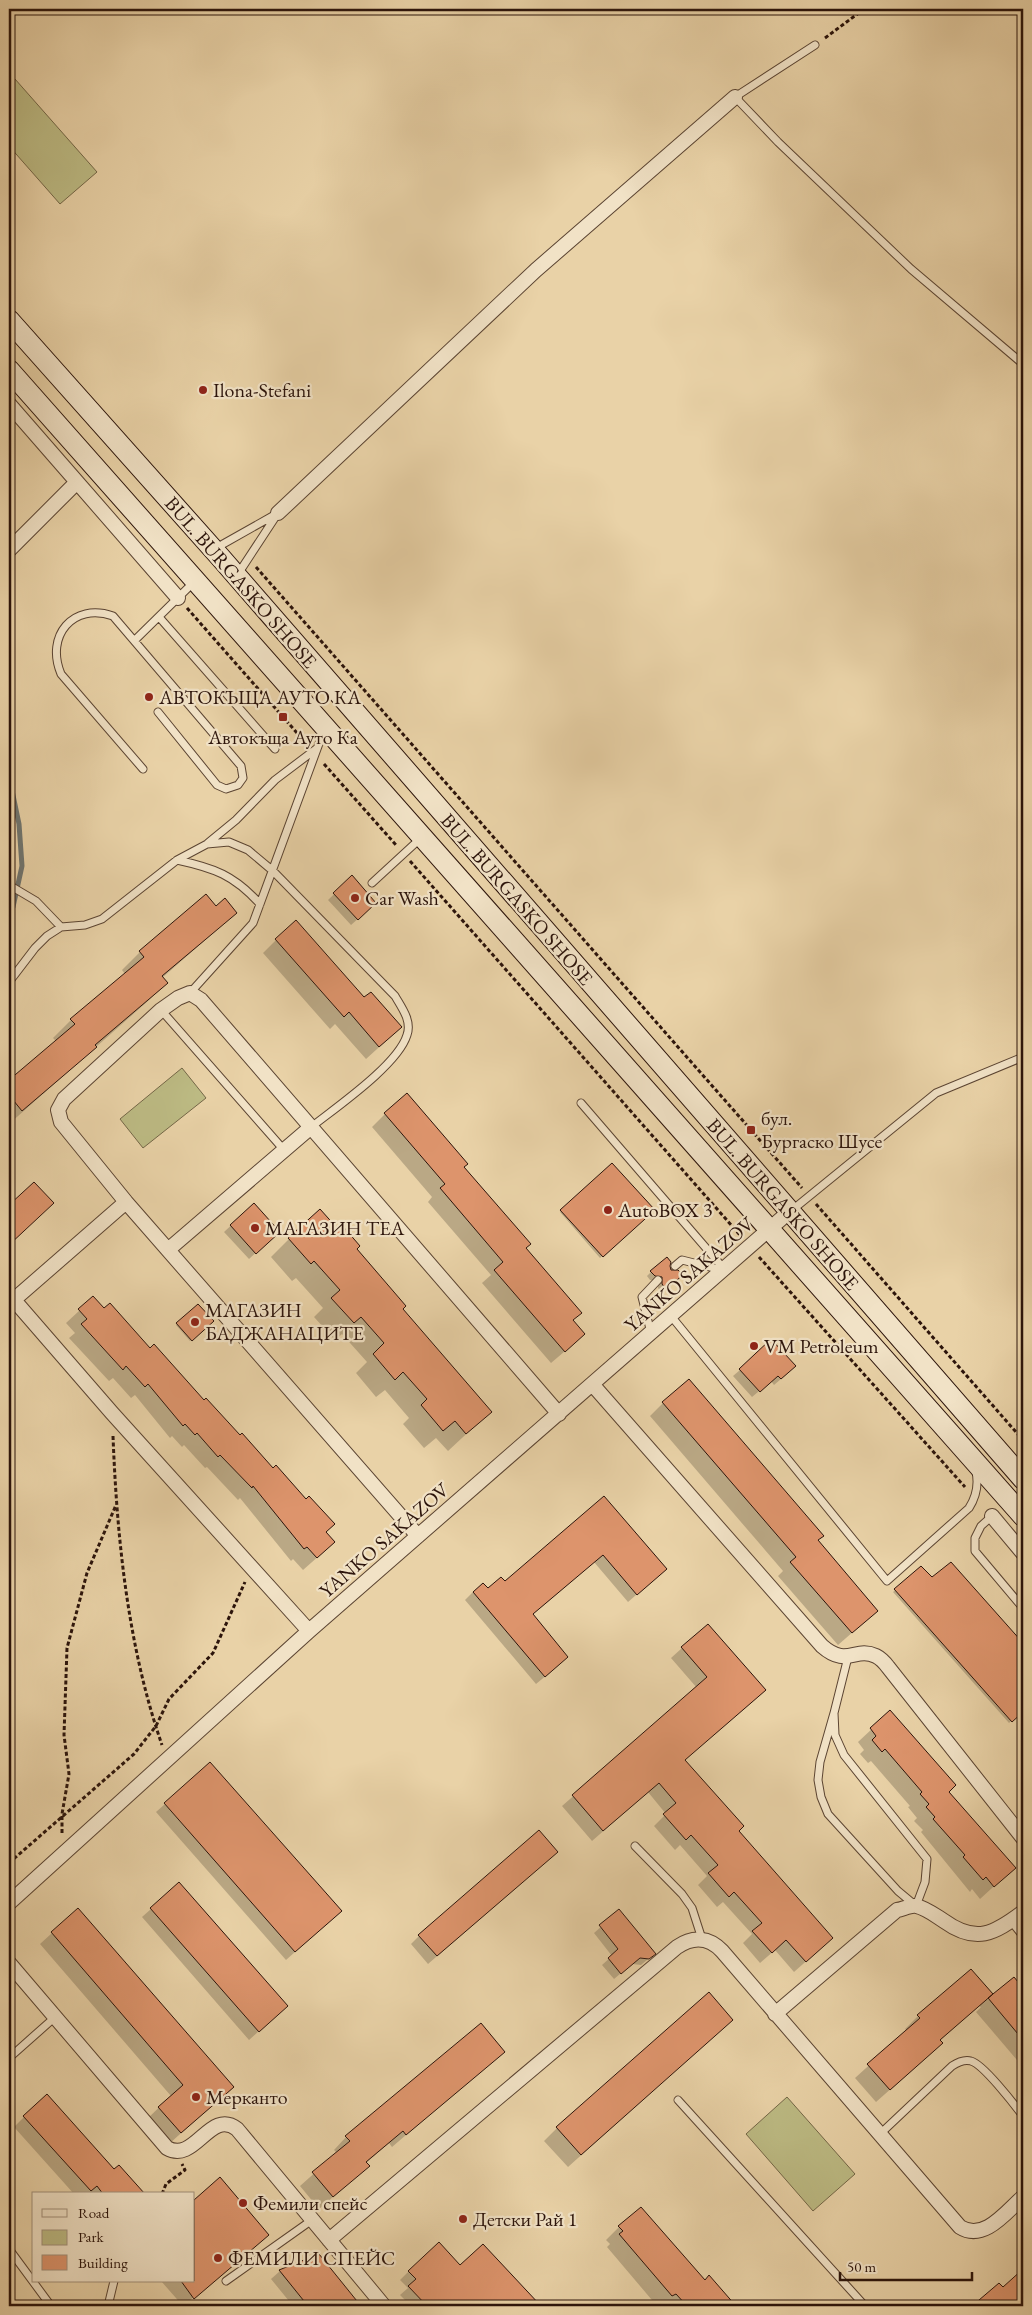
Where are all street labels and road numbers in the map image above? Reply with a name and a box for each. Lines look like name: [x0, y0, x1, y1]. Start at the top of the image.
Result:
street label: BUL. BURGASKO SHOSE: [159, 491, 323, 673]
street label: BUL. BURGASKO SHOSE: [435, 808, 599, 990]
street label: BUL. BURGASKO SHOSE: [701, 1113, 865, 1295]
street label: YANKO SAKAZOV: [619, 1210, 760, 1338]
street label: YANKO SAKAZOV: [314, 1476, 455, 1604]

